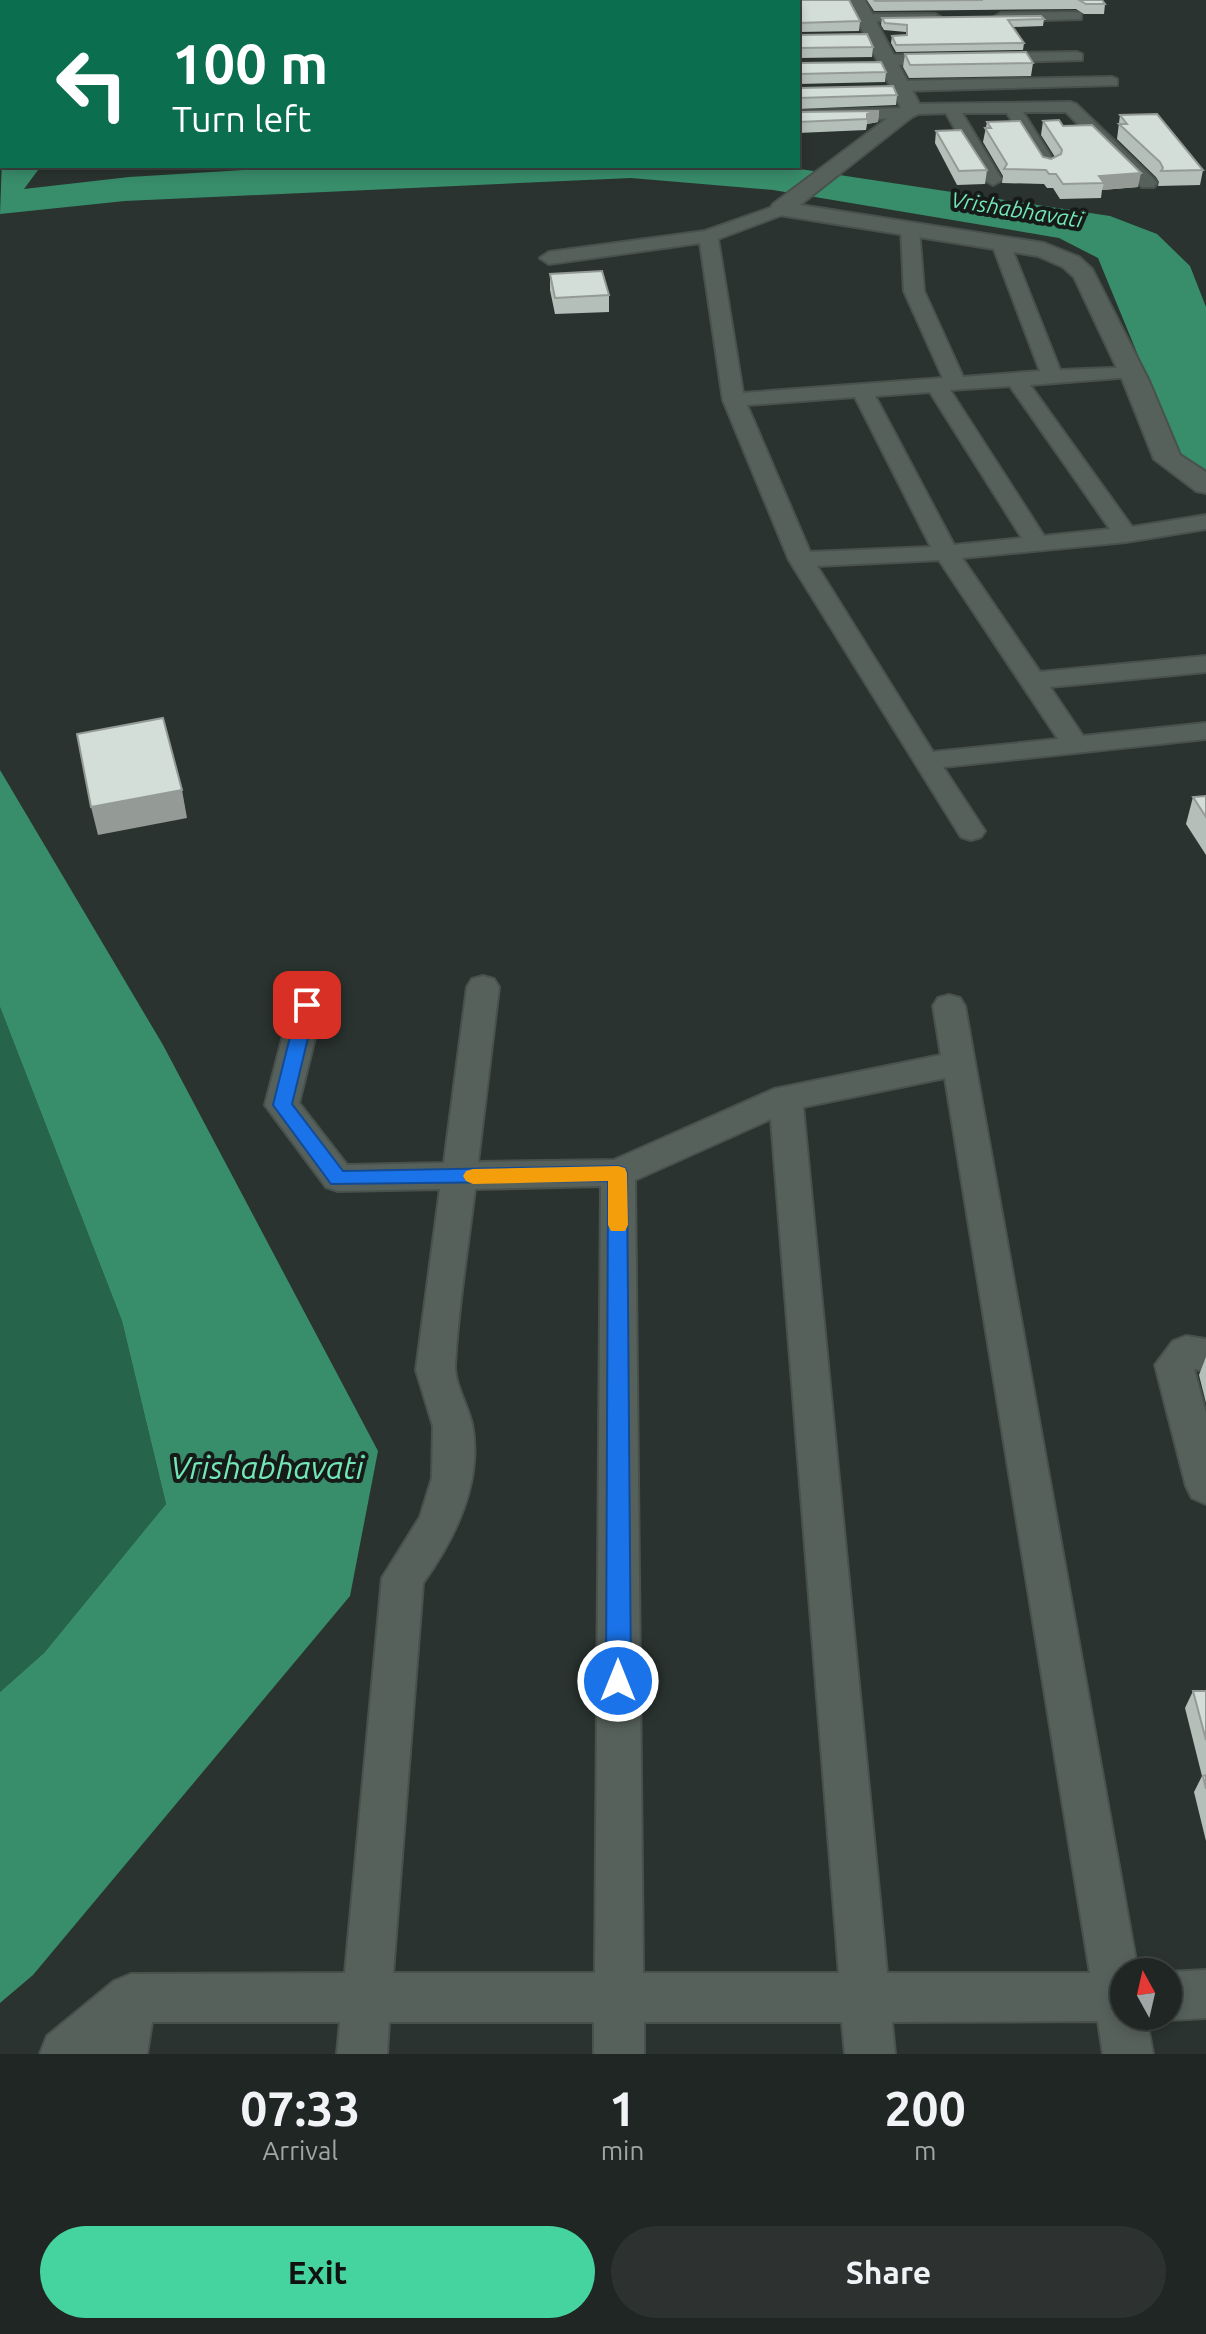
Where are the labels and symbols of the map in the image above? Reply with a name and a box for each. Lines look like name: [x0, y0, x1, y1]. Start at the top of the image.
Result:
water label: Vrishabhavati: [949, 186, 1086, 232]
pin: [273, 971, 341, 1039]
water label: Vrishabhavati: [170, 1449, 365, 1485]
position arrow: [576, 1639, 660, 1723]
north arrow: [1110, 1958, 1182, 2030]

